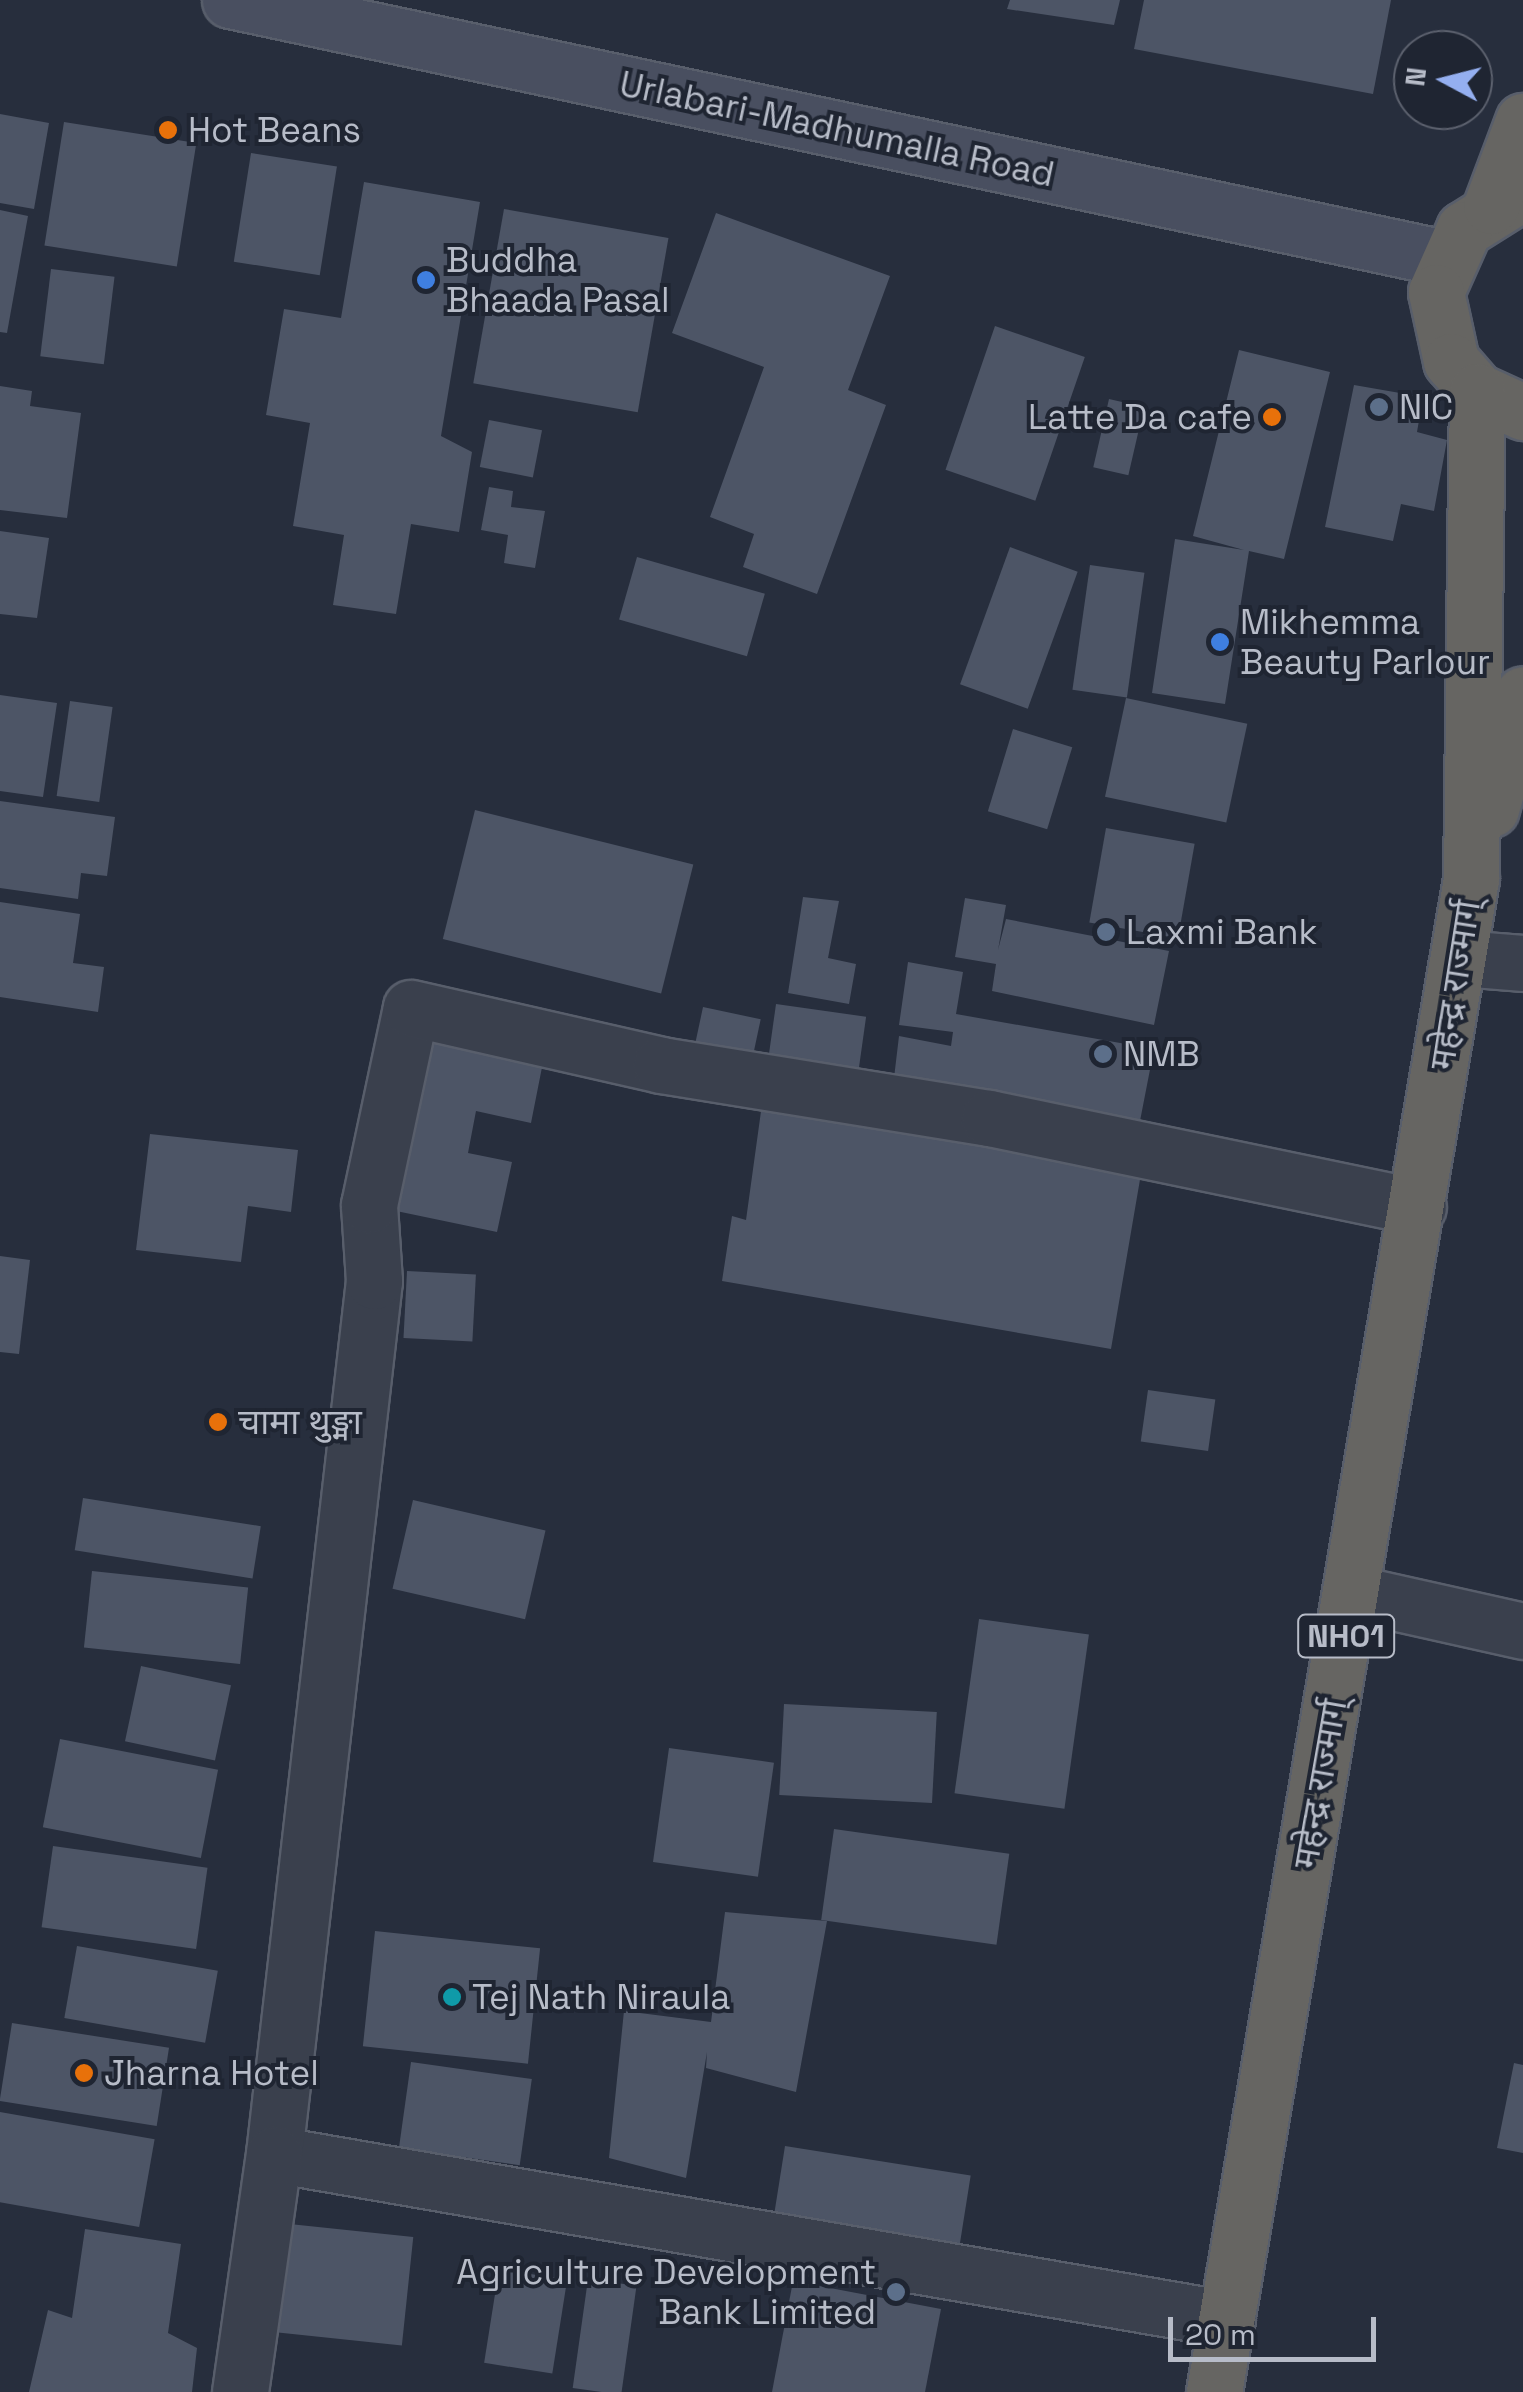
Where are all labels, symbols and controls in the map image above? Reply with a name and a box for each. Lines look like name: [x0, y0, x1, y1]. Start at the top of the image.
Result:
north arrow: [1393, 30, 1493, 130]
street label: Urlabari-Madhumalla Road: [616, 62, 1058, 196]
text: N: [1396, 65, 1434, 88]
place label: Hot Beans: [188, 109, 361, 151]
marker: Hot Beans: [157, 119, 179, 141]
place label: Buddha Bhaada Pasal: [446, 239, 670, 321]
marker: Buddha Bhaada Pasal: [415, 269, 437, 291]
place label: NIC: [1399, 386, 1453, 428]
place label: Latte Da cafe: [1028, 396, 1252, 438]
marker: NIC: [1368, 396, 1390, 418]
marker: Latte Da cafe: [1261, 406, 1283, 428]
place label: Mikhemma Beauty Parlour: [1240, 601, 1490, 683]
marker: Mikhemma Beauty Parlour: [1209, 631, 1231, 653]
street label: महेन्द्र राज्मार्ग्: [1421, 897, 1489, 1073]
place label: Laxmi Bank: [1126, 911, 1317, 953]
marker: Laxmi Bank: [1095, 921, 1117, 943]
place label: NMB: [1123, 1033, 1200, 1075]
marker: NMB: [1092, 1043, 1114, 1065]
place label: चामा थुङ्मा: [238, 1401, 362, 1443]
marker: चामा थुङ्मा: [207, 1411, 229, 1433]
road number: NH01: [1296, 1609, 1396, 1663]
street label: महेन्द्र राज्मार्ग्: [1284, 1696, 1356, 1872]
place label: Tej Nath Niraula: [472, 1976, 730, 2018]
marker: Tej Nath Niraula: [441, 1986, 463, 2008]
place label: Jharna Hotel: [104, 2052, 319, 2094]
marker: Jharna Hotel: [73, 2062, 95, 2084]
place label: Agriculture Development Bank Limited: [456, 2251, 876, 2333]
marker: Agriculture Development Bank Limited: [885, 2281, 907, 2303]
scale bar: [1173, 2297, 1380, 2359]
text: 20 m: [1185, 2315, 1256, 2354]

